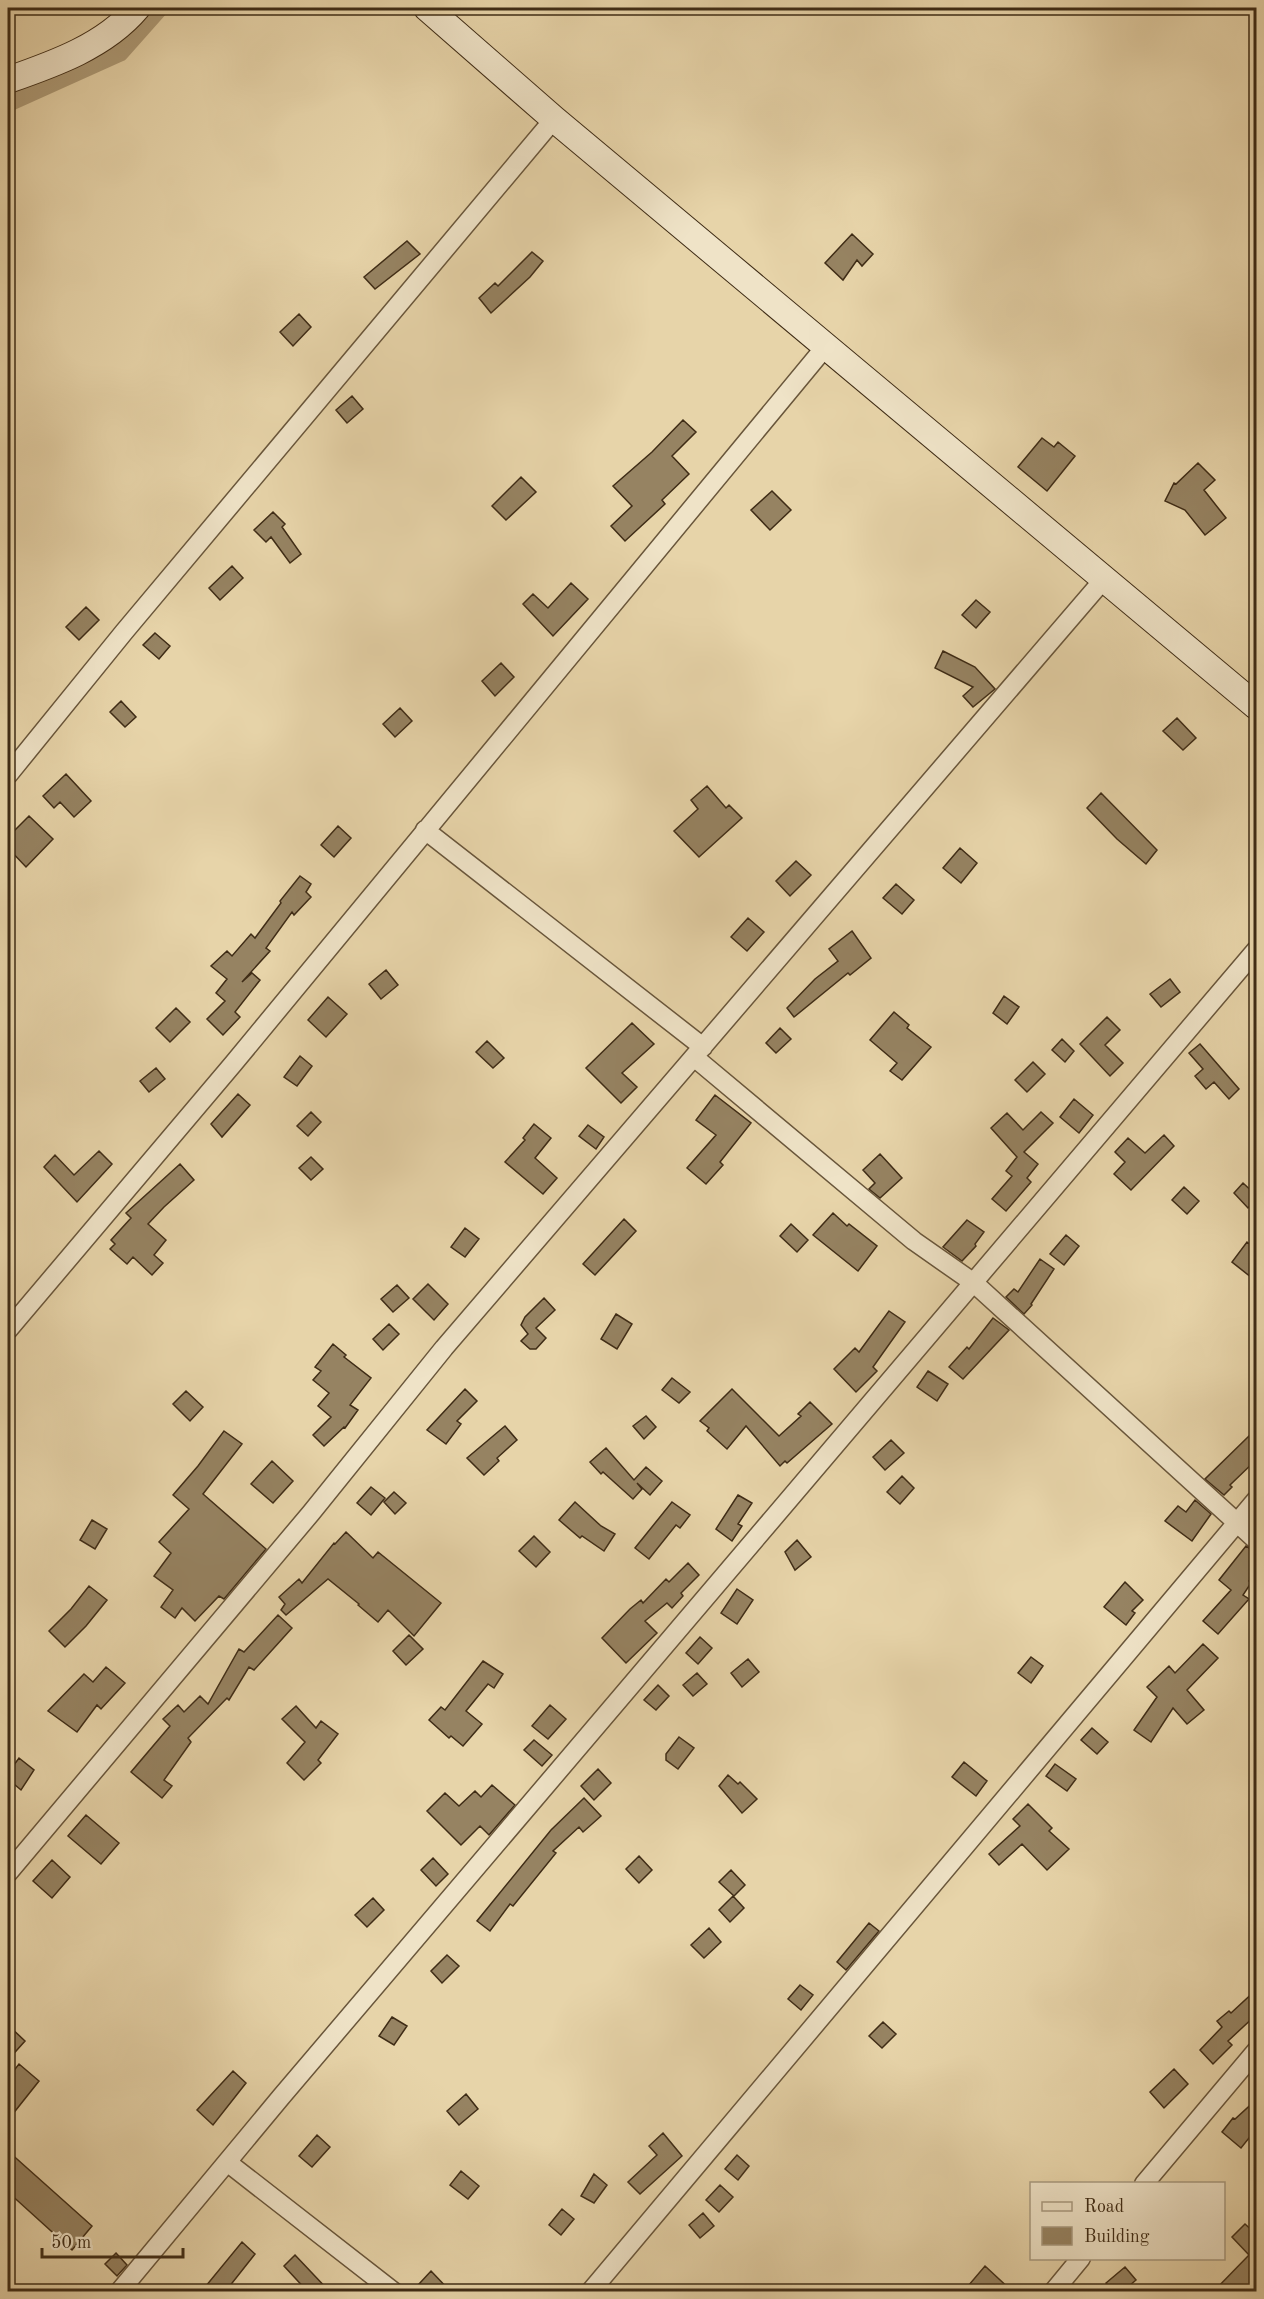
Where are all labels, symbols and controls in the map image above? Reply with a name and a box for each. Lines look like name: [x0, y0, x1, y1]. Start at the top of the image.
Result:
legend: [1030, 2182, 1225, 2260]
text: Road: [1084, 2198, 1124, 2216]
scale bar: [42, 2221, 183, 2259]
text: Building: [1084, 2228, 1150, 2246]
text: 50 m: [51, 2234, 91, 2252]

